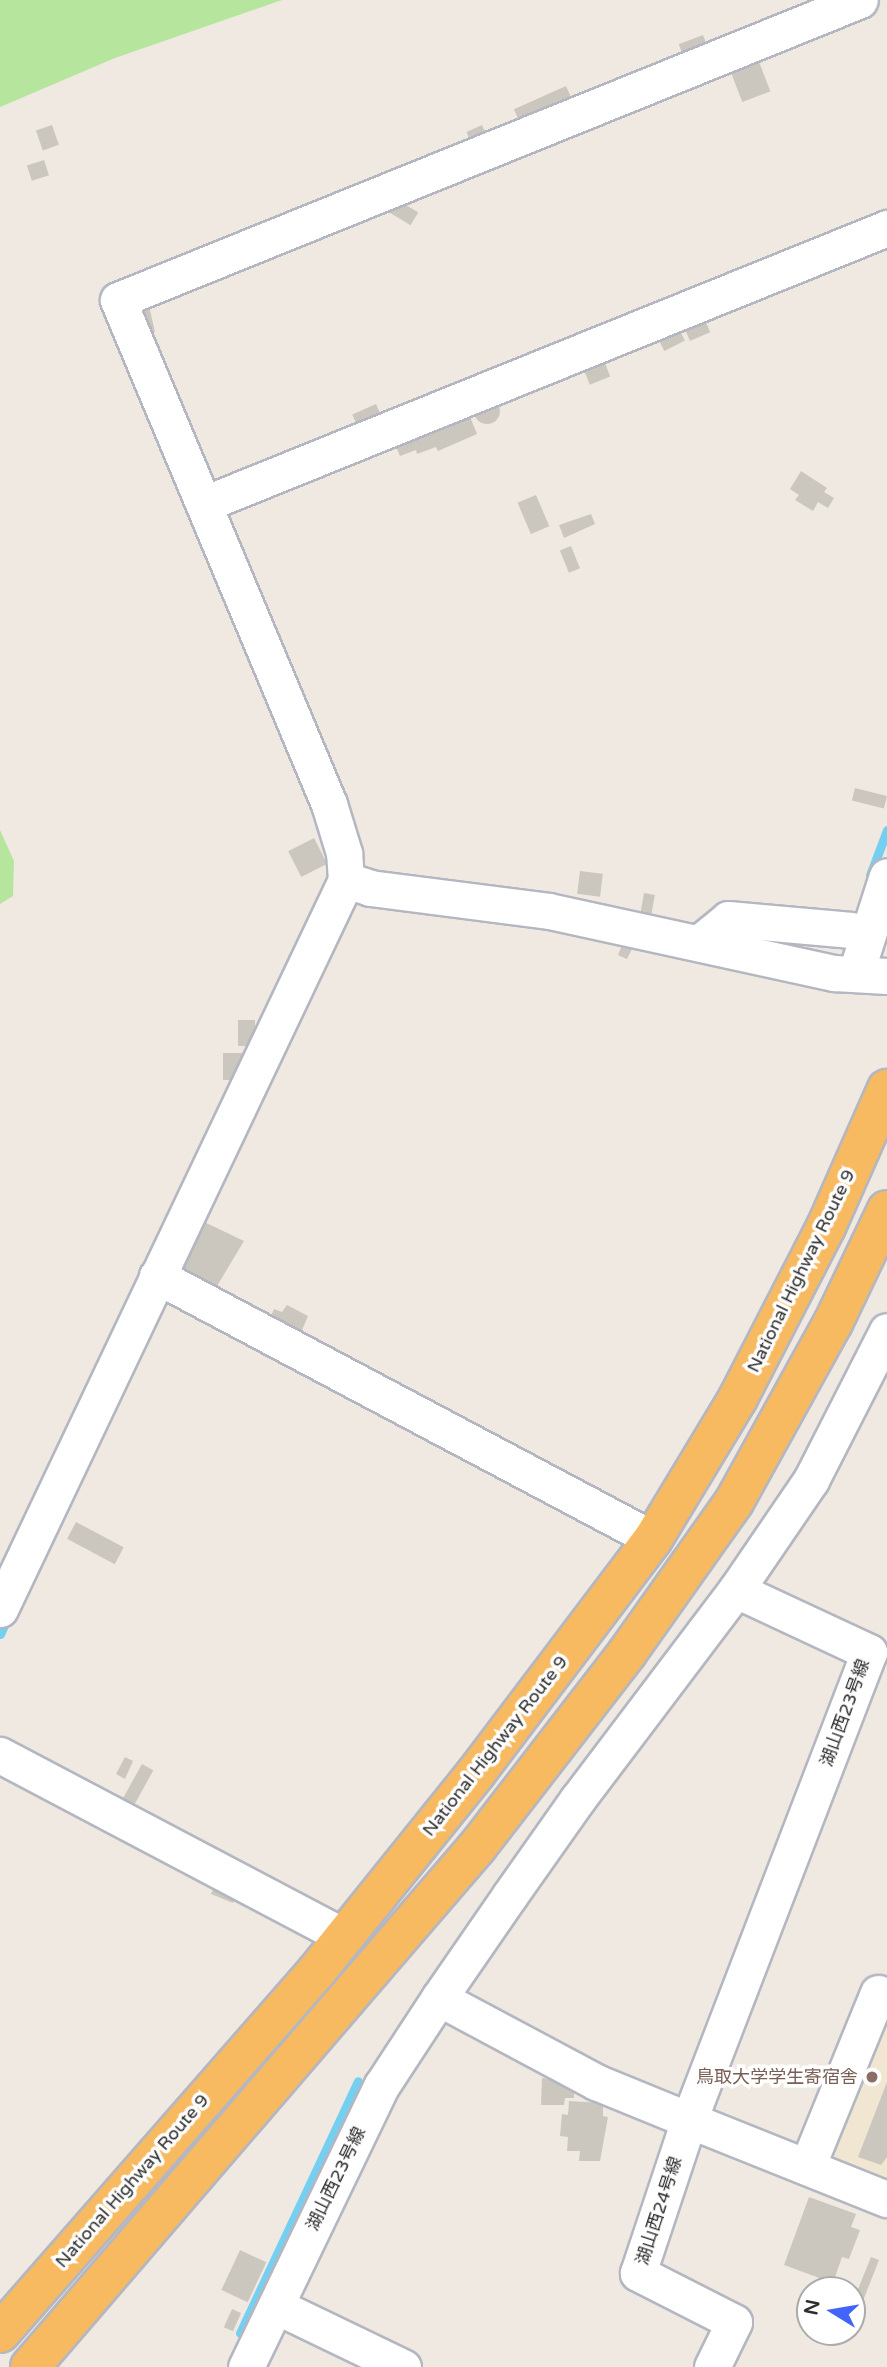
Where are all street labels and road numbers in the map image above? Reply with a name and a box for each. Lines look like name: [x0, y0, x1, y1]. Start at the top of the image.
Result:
street label: National Highway Route 9: [742, 1166, 860, 1376]
street label: National Highway Route 9: [418, 1651, 572, 1841]
street label: 湖山西23号線: [816, 1656, 874, 1770]
street label: National Highway Route 9: [51, 2090, 213, 2272]
street label: 湖山西23号線: [302, 2124, 370, 2234]
street label: 湖山西24号線: [631, 2154, 687, 2268]

